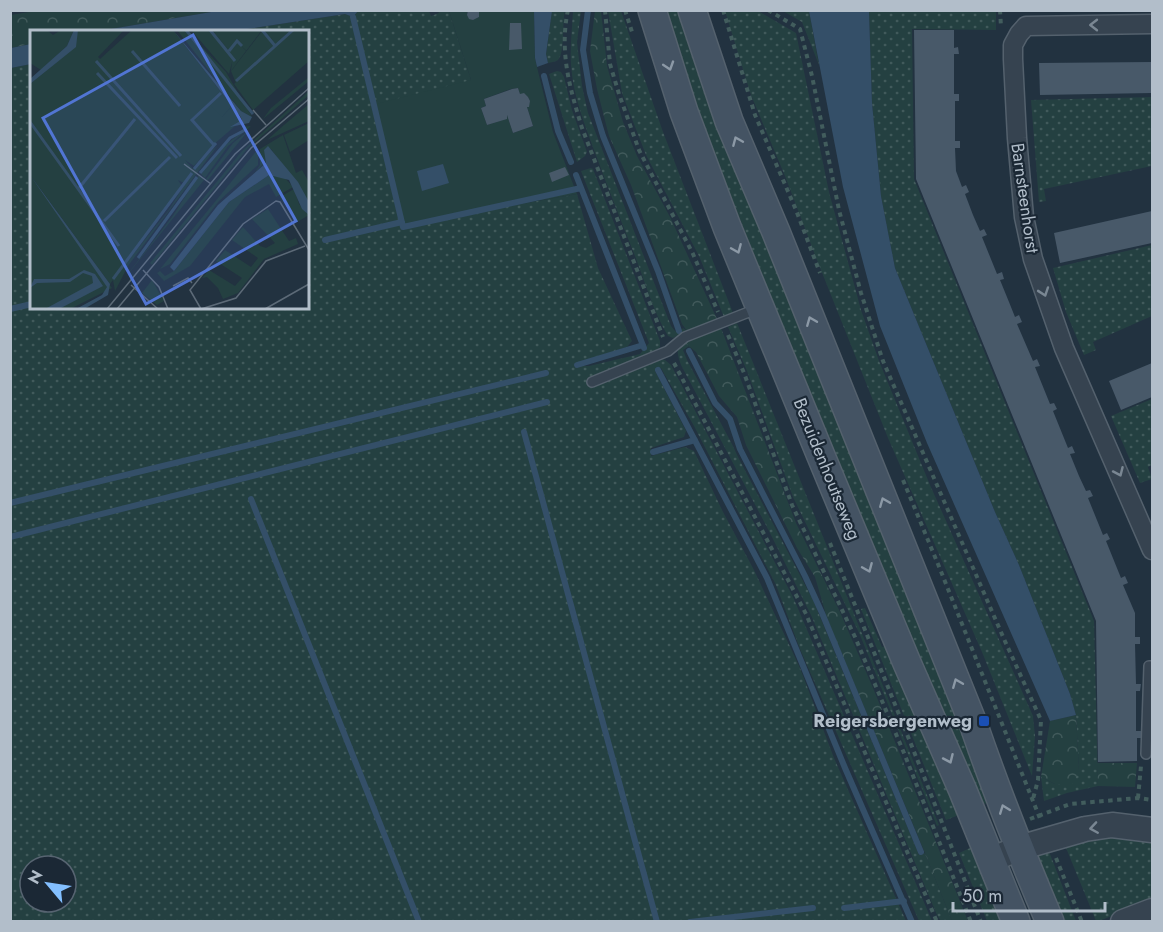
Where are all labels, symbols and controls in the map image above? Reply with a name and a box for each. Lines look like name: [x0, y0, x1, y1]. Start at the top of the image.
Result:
one-way arrow: [1090, 19, 1099, 31]
inset map: [30, 30, 309, 309]
one-way arrow: [662, 60, 674, 71]
one-way arrow: [732, 136, 744, 147]
street label: Barnsteenhorst: [1004, 141, 1046, 255]
one-way arrow: [730, 243, 742, 254]
one-way arrow: [1037, 286, 1050, 297]
one-way arrow: [806, 316, 818, 327]
street label: Bezuidenhoutseweg: [787, 394, 867, 544]
one-way arrow: [1112, 466, 1124, 477]
one-way arrow: [879, 497, 891, 508]
one-way arrow: [861, 561, 873, 572]
one-way arrow: [952, 678, 964, 689]
place label: Reigersbergenweg: [813, 708, 972, 734]
marker: Reigersbergenweg: [977, 714, 991, 728]
one-way arrow: [942, 753, 954, 764]
one-way arrow: [998, 804, 1011, 815]
one-way arrow: [1090, 821, 1099, 833]
north arrow: [18, 854, 78, 914]
text: N: [22, 866, 48, 888]
scale bar: [953, 875, 1104, 913]
text: 50 m: [962, 883, 1002, 909]

